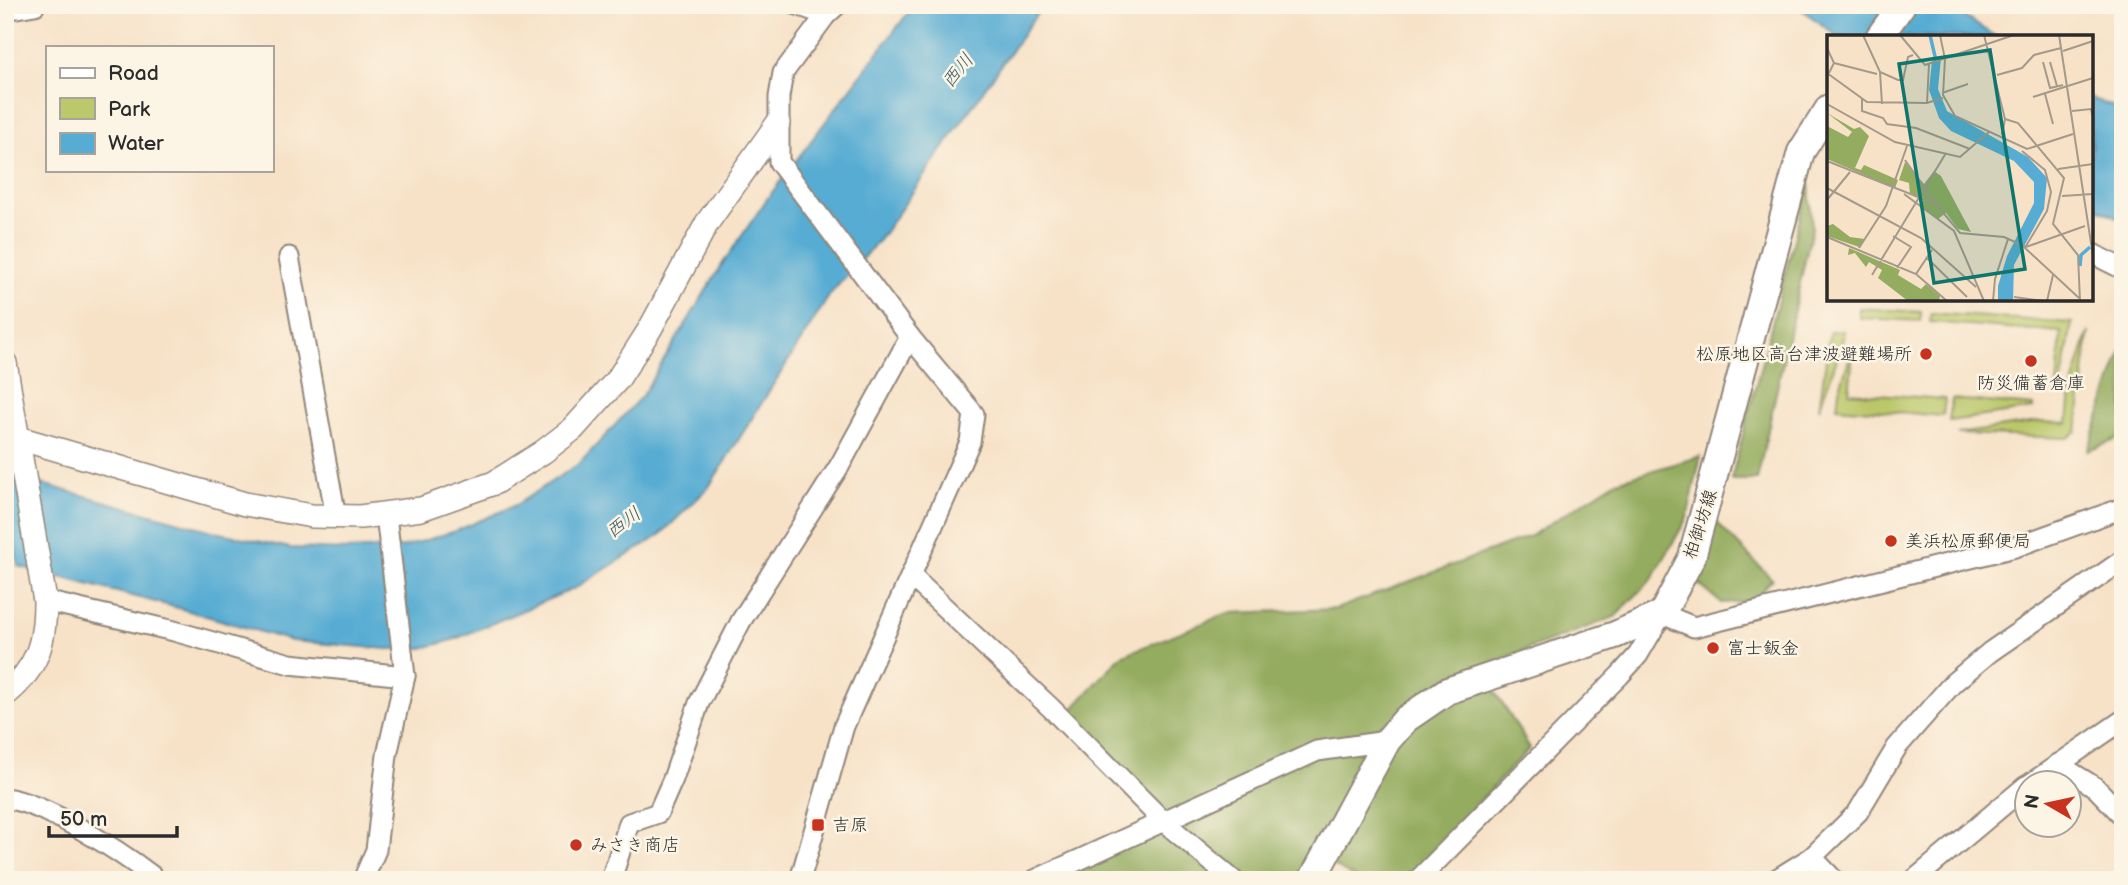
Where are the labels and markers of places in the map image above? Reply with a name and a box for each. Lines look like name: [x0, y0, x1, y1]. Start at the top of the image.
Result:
place label: 松原地区高台津波避難場所: [1696, 344, 1912, 365]
marker: 松原地区高台津波避難場所: [1918, 346, 1934, 362]
marker: 防災備蓄倉庫: [2023, 353, 2039, 369]
place label: 防災備蓄倉庫: [1977, 373, 2085, 394]
place label: 美浜松原郵便局: [1905, 531, 2031, 552]
marker: 美浜松原郵便局: [1883, 533, 1899, 549]
place label: 富士鈑金: [1727, 638, 1799, 659]
marker: 富士鈑金: [1705, 640, 1721, 656]
place label: 吉原: [832, 815, 868, 836]
marker: 吉原: [810, 817, 826, 833]
place label: みさき商店: [590, 835, 680, 856]
marker: みさき商店: [568, 837, 584, 853]

